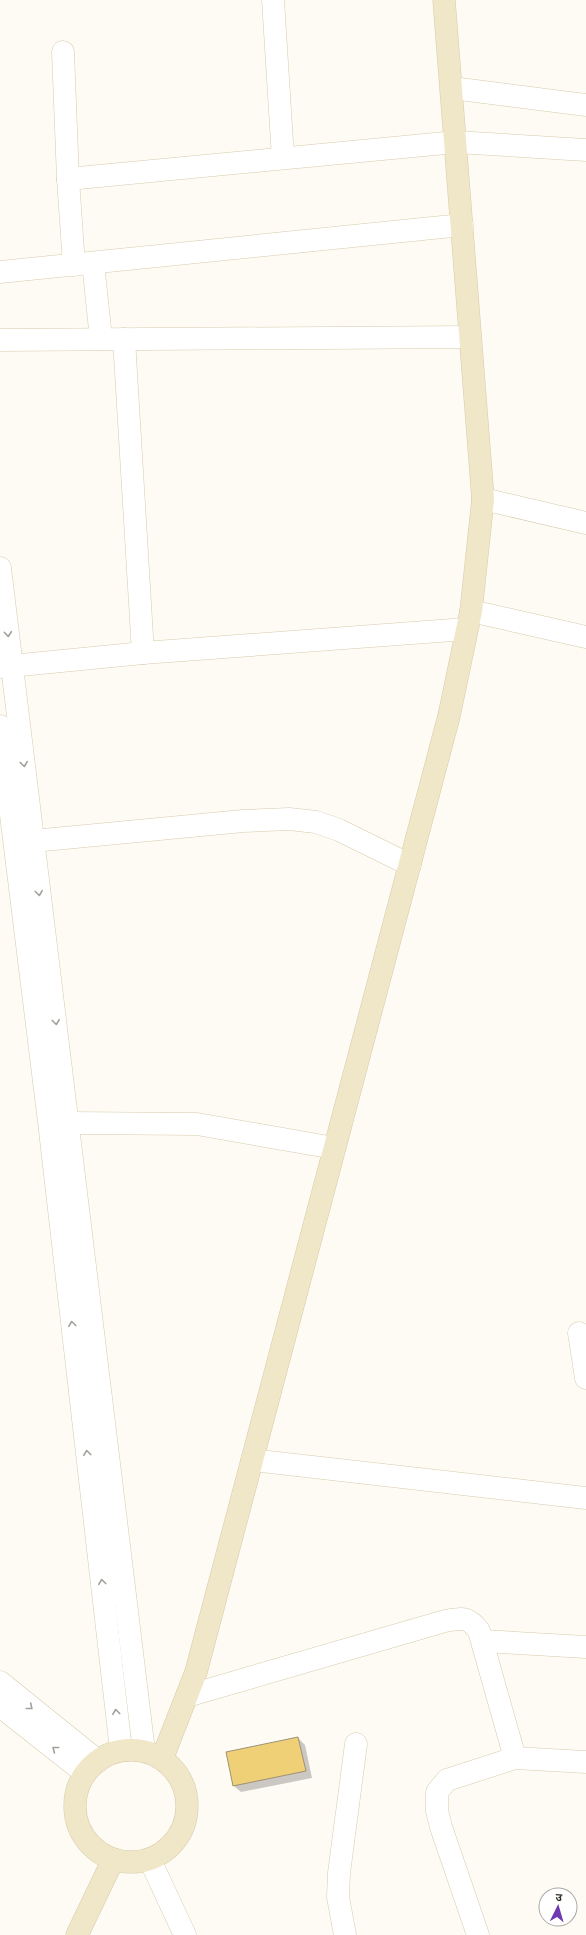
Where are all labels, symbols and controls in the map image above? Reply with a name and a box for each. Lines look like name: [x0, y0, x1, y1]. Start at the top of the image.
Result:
one-way arrow: [4, 631, 13, 638]
one-way arrow: [19, 760, 28, 767]
one-way arrow: [35, 890, 44, 896]
one-way arrow: [51, 1018, 60, 1025]
one-way arrow: [68, 1321, 77, 1327]
one-way arrow: [83, 1450, 92, 1456]
one-way arrow: [97, 1579, 106, 1586]
one-way arrow: [26, 1702, 33, 1709]
one-way arrow: [112, 1709, 121, 1715]
one-way arrow: [52, 1747, 59, 1754]
north arrow: [538, 1887, 578, 1927]
text: उ: [555, 1891, 563, 1904]

